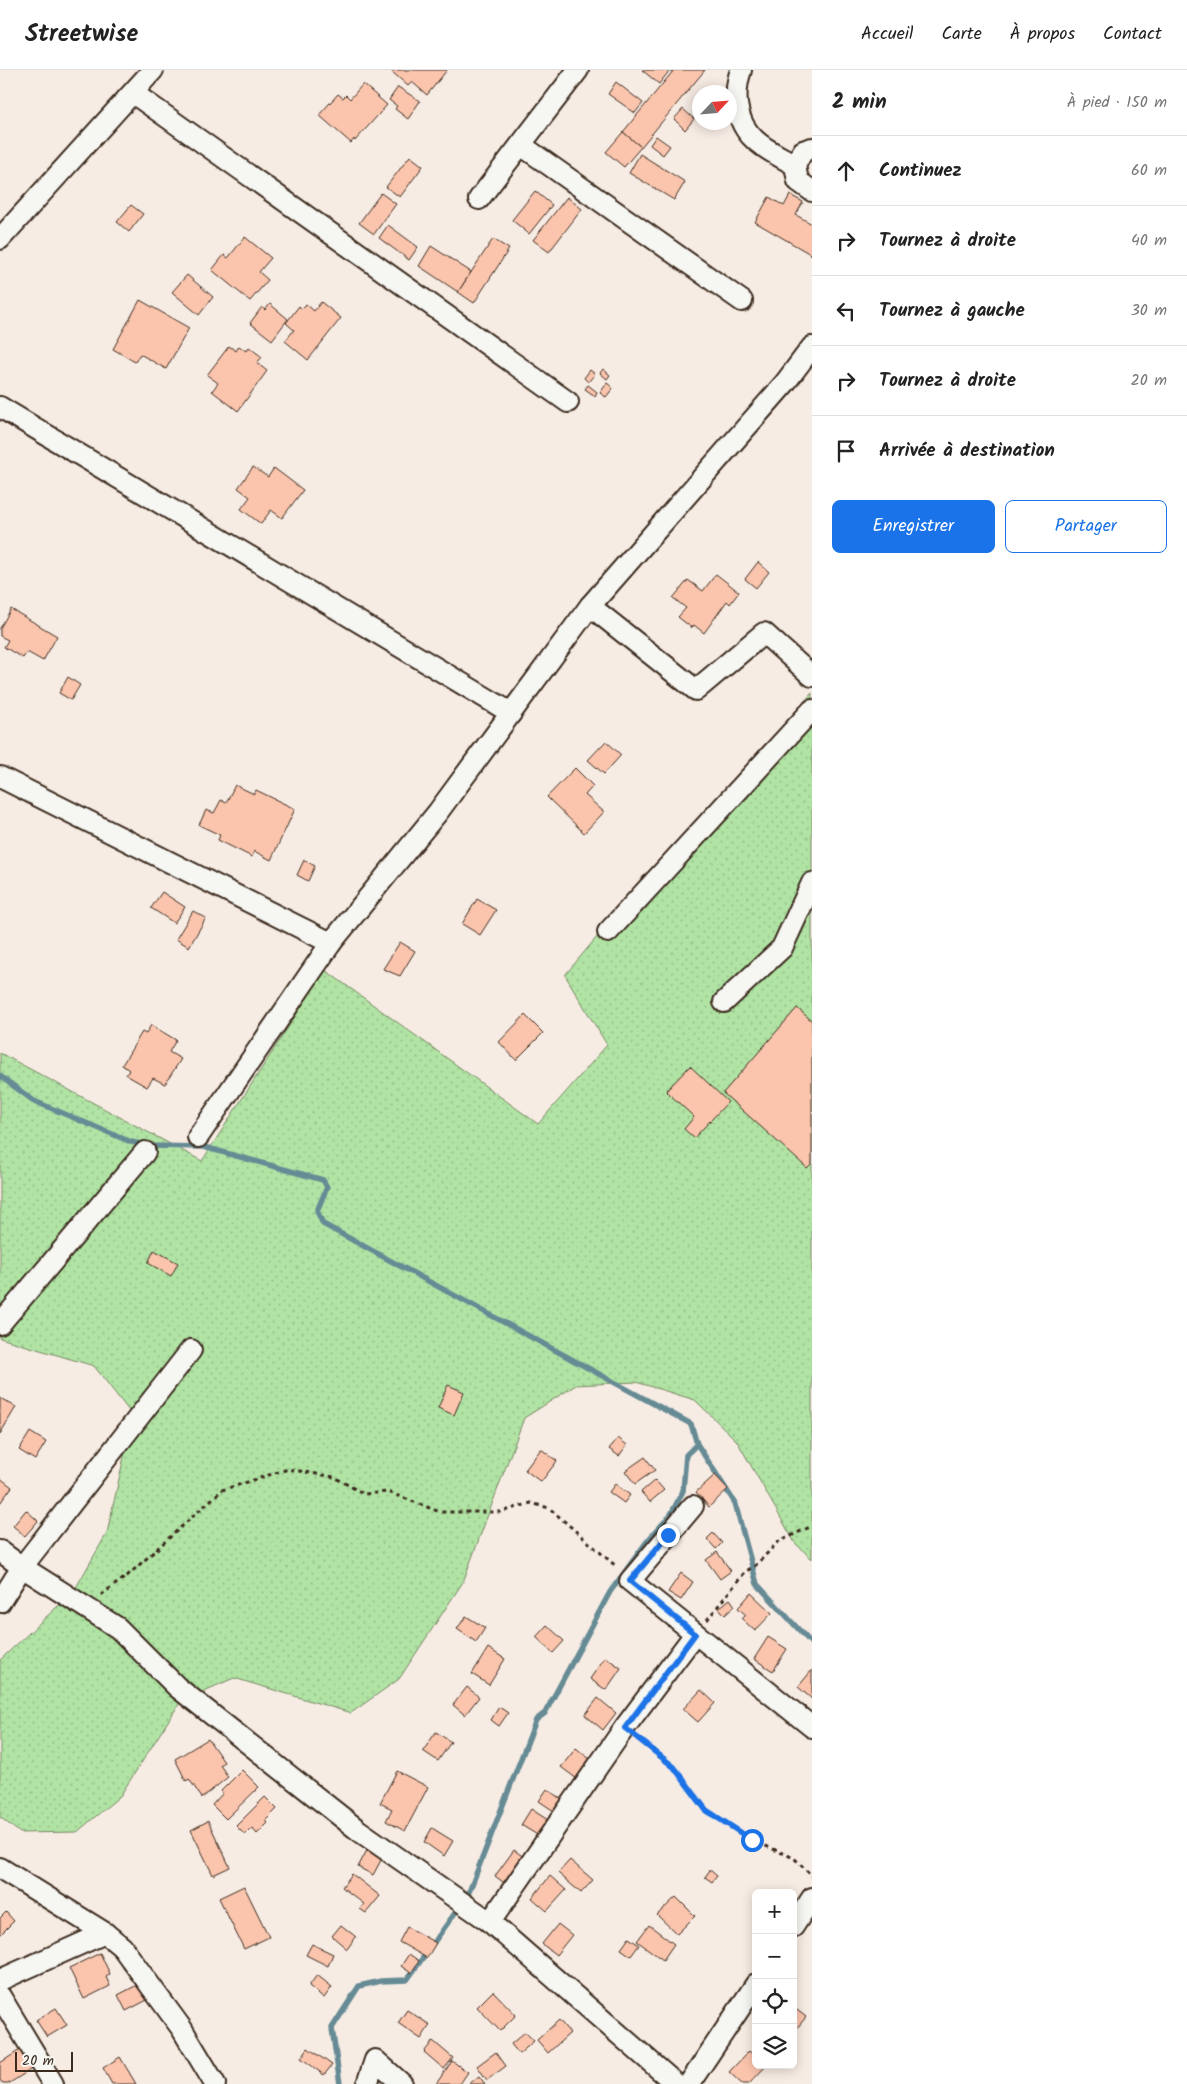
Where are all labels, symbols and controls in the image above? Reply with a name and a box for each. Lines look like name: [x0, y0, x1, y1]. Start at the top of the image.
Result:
text: Streetwise: [25, 15, 138, 54]
text: Accueil: [861, 20, 914, 49]
text: Carte: [942, 20, 982, 49]
text: À propos: [1010, 20, 1075, 49]
text: Contact: [1103, 20, 1162, 49]
north arrow: [692, 85, 737, 130]
text: 2 min: [832, 86, 887, 119]
text: À pied · 150 m: [1067, 90, 1167, 115]
text: Continuez: [879, 156, 962, 186]
icon: ahead: [832, 157, 860, 185]
text: 60 m: [1131, 158, 1167, 183]
text: Tournez à droite: [879, 226, 1016, 256]
icon: right: [832, 227, 860, 255]
text: 40 m: [1131, 228, 1167, 253]
text: Tournez à gauche: [879, 296, 1025, 326]
icon: left: [832, 297, 860, 325]
text: 30 m: [1131, 298, 1167, 323]
text: Tournez à droite: [879, 366, 1016, 396]
icon: right: [832, 367, 860, 395]
text: 20 m: [1131, 368, 1167, 393]
text: Arrivée à destination: [879, 436, 1055, 466]
icon: arrive: [832, 437, 860, 465]
button: Enregistrer: [832, 500, 995, 553]
button: Partager: [1005, 500, 1167, 553]
route end: [657, 1524, 680, 1547]
route start: [741, 1829, 764, 1852]
map controls: [752, 1889, 797, 2069]
button: +: [752, 1889, 797, 1934]
button: −: [752, 1934, 797, 1979]
button: locate: [752, 1979, 797, 2024]
button: layers: [752, 2024, 797, 2069]
scale bar: [15, 2049, 72, 2072]
text: 20 m: [22, 2050, 54, 2072]

